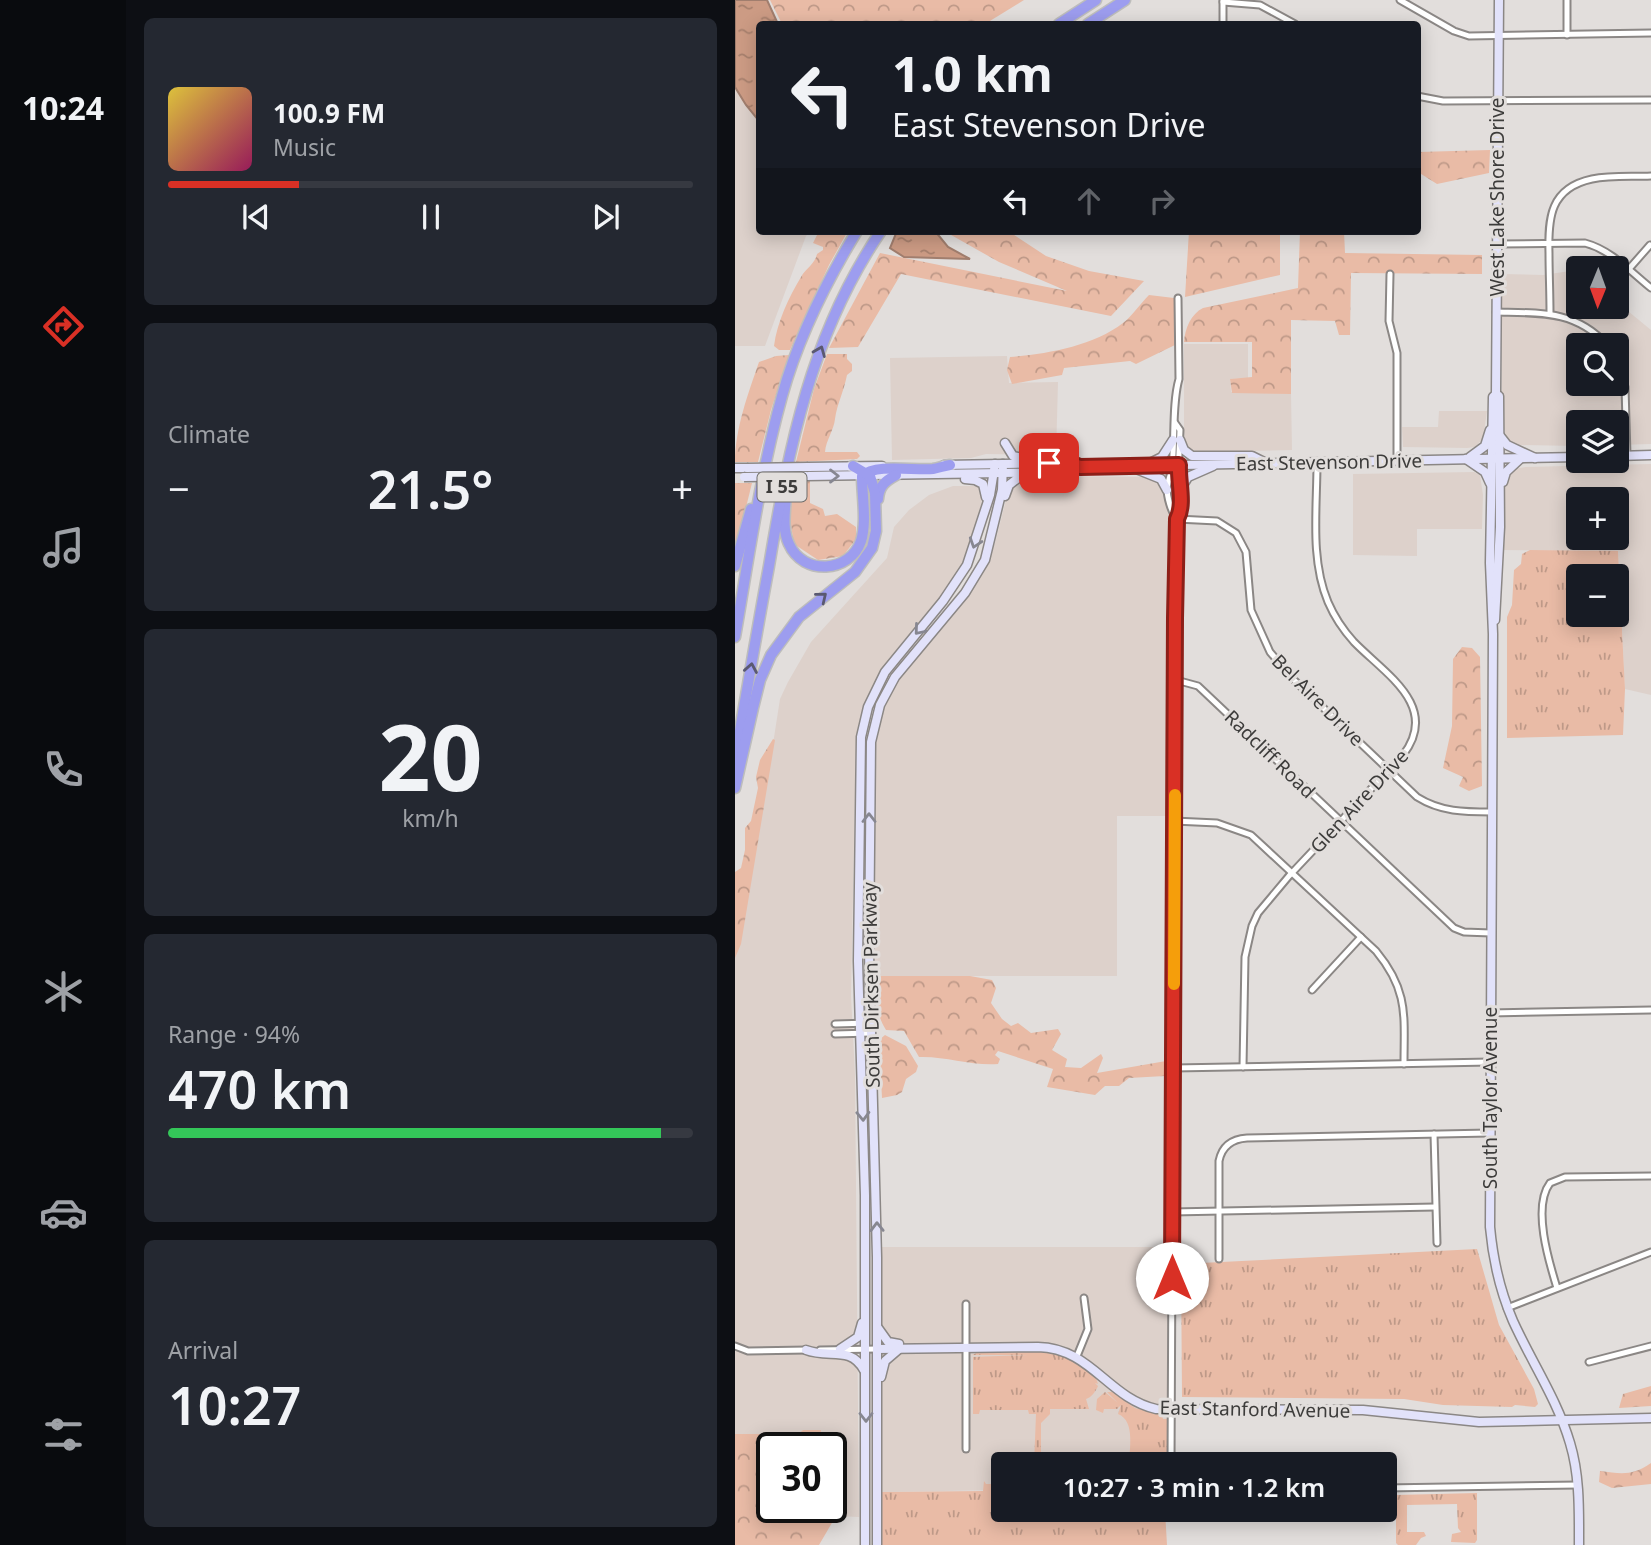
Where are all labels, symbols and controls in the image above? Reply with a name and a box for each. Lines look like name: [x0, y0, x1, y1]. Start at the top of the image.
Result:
text: 1.0 km: [892, 40, 1053, 106]
icon: left: [777, 49, 868, 140]
text: 10:24: [22, 86, 104, 129]
text: 100.9 FM: [273, 95, 385, 131]
street label: West Lake Shore Drive: [1484, 97, 1510, 297]
text: East Stevenson Drive: [892, 103, 1205, 146]
text: Music: [273, 131, 336, 163]
icon: left: [997, 182, 1035, 220]
icon: ahead: [1070, 182, 1108, 220]
icon: right: [1143, 182, 1181, 220]
icon: previous: [237, 198, 275, 236]
icon: pause: [412, 198, 450, 236]
icon: next: [587, 198, 625, 236]
north arrow: [1566, 256, 1629, 318]
map controls: [1566, 256, 1629, 627]
icon: directions: [39, 302, 88, 351]
button: search: [1566, 333, 1629, 396]
one-way arrow: [812, 346, 826, 358]
button: layers: [1566, 410, 1629, 473]
text: Climate: [168, 418, 250, 450]
pin: [1019, 433, 1079, 493]
icon: arrive: [1030, 444, 1068, 482]
street label: East Stevenson Drive: [1236, 447, 1422, 477]
text: 21.5°: [368, 453, 493, 524]
text: −: [168, 462, 190, 514]
text: +: [671, 462, 693, 514]
one-way arrow: [829, 468, 840, 484]
road number: I 55: [757, 472, 807, 502]
button: +: [1566, 487, 1629, 550]
icon: music: [39, 523, 88, 572]
one-way arrow: [969, 536, 983, 548]
button: −: [1566, 564, 1629, 627]
one-way arrow: [814, 593, 826, 606]
one-way arrow: [915, 622, 927, 635]
street label: Bel Aire Drive: [1266, 648, 1370, 752]
one-way arrow: [743, 662, 758, 674]
text: 20: [378, 694, 483, 818]
street label: Radcliff Road: [1219, 704, 1321, 804]
street label: Glen Aire Drive: [1304, 743, 1414, 859]
icon: phone: [39, 745, 88, 794]
text: km/h: [402, 802, 459, 834]
one-way arrow: [861, 812, 877, 823]
street label: South Dirksen Parkway: [856, 882, 886, 1088]
icon: climate: [39, 967, 88, 1016]
street label: South Taylor Avenue: [1477, 1007, 1503, 1189]
text: Range · 94%: [168, 1018, 300, 1050]
text: 470 km: [168, 1053, 351, 1124]
one-way arrow: [855, 1110, 870, 1121]
icon: car: [39, 1188, 88, 1237]
one-way arrow: [869, 1222, 885, 1232]
position arrow: [1135, 1241, 1209, 1315]
text: Arrival: [168, 1334, 238, 1366]
text: 10:27: [168, 1369, 301, 1440]
street label: East Stanford Avenue: [1159, 1394, 1351, 1424]
icon: filters: [39, 1410, 88, 1459]
one-way arrow: [858, 1413, 874, 1423]
speed limit sign: 30: [756, 1432, 847, 1523]
text: 10:27 · 3 min · 1.2 km: [1063, 1469, 1325, 1505]

